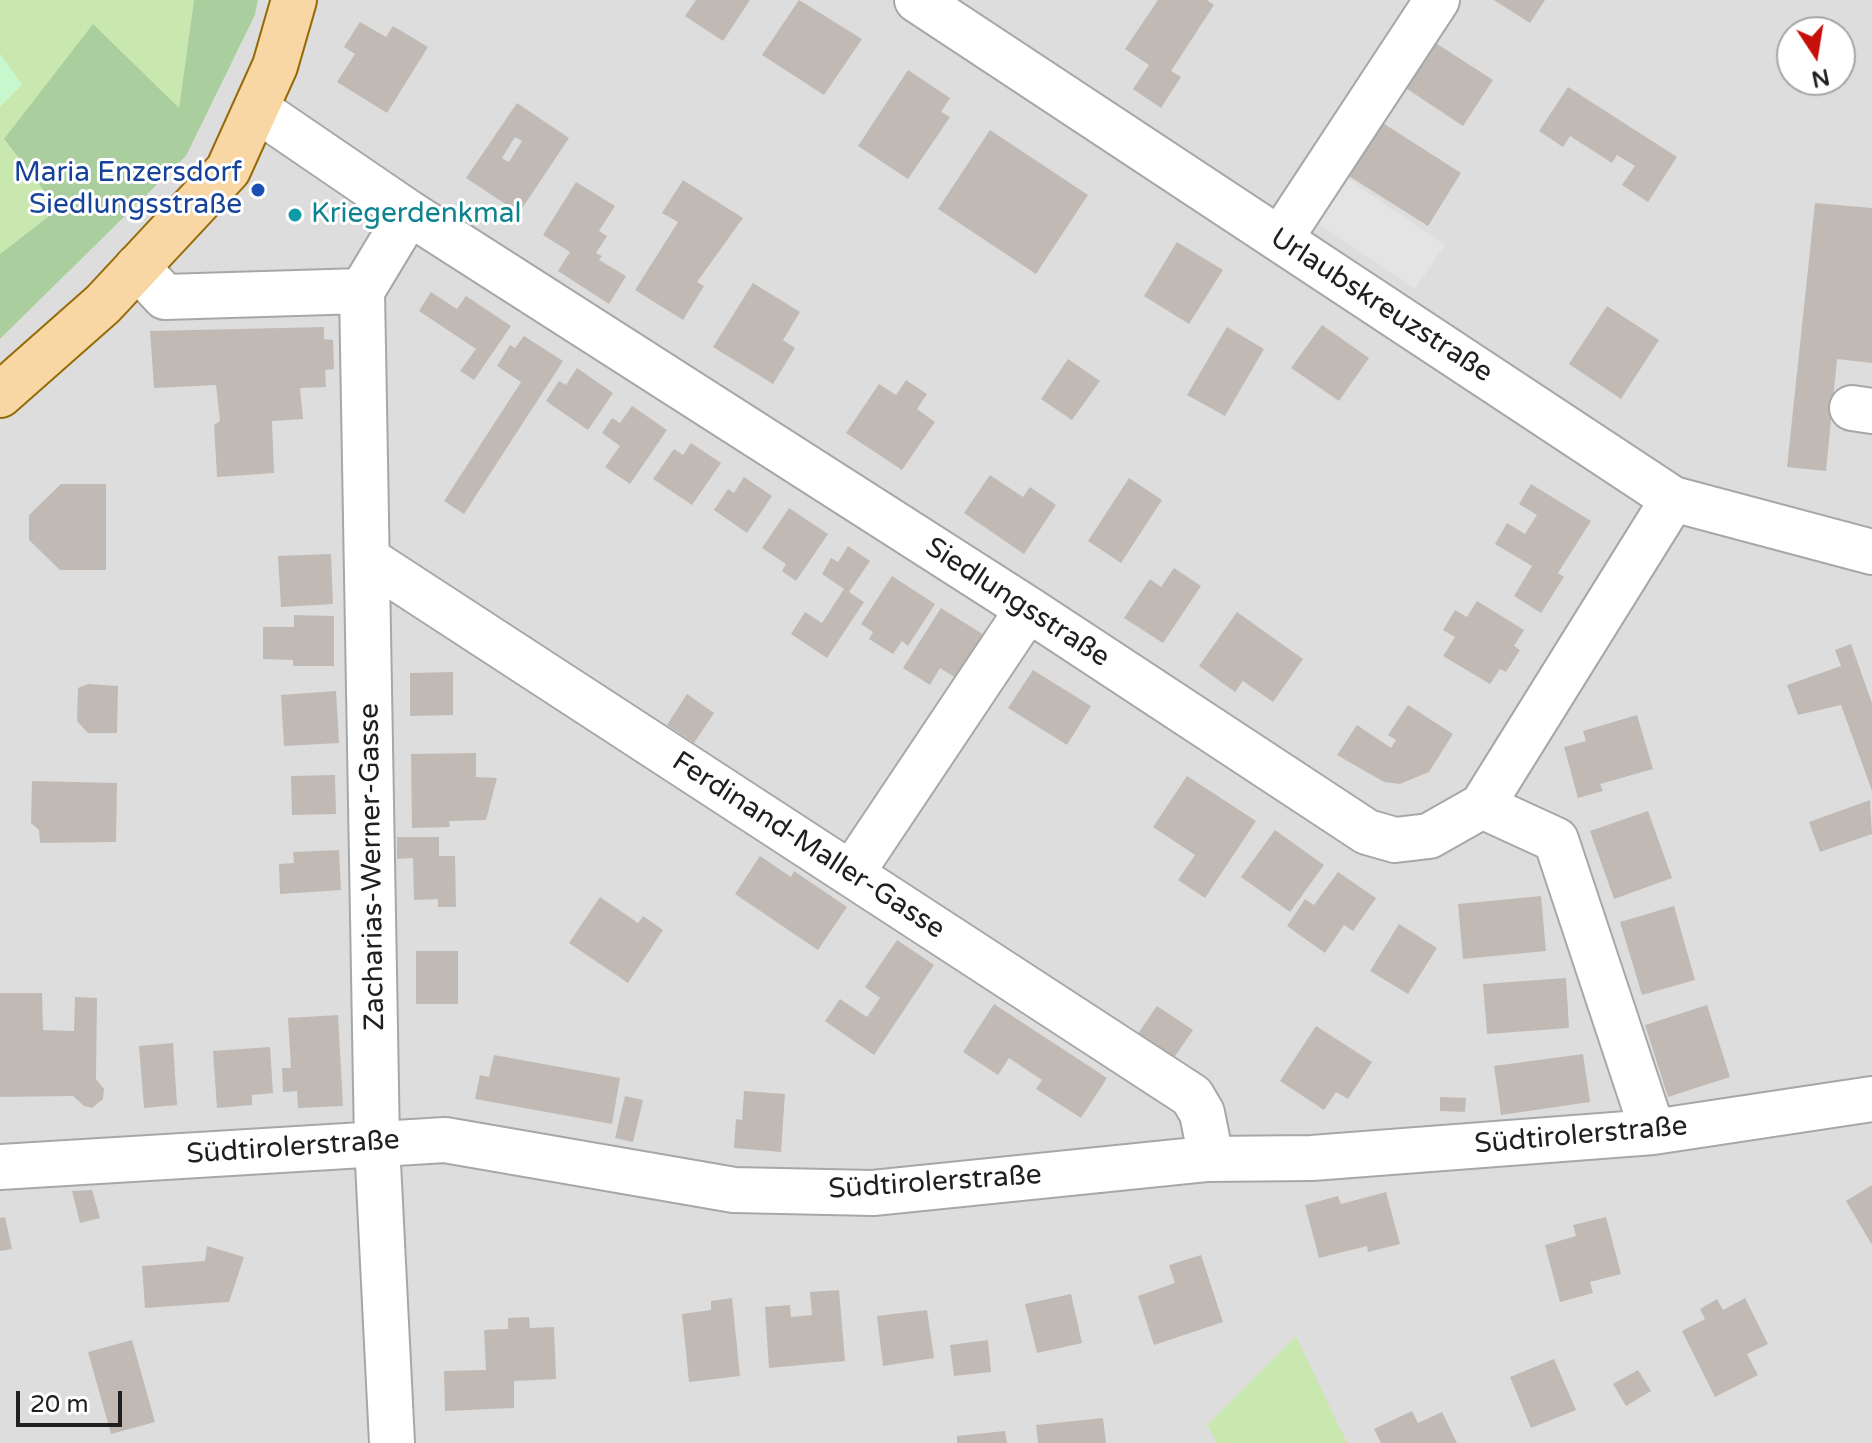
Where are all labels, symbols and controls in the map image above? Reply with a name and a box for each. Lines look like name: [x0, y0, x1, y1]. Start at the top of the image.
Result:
north arrow: [1776, 16, 1856, 96]
text: N: [1809, 63, 1832, 92]
place label: Maria Enzersdorf Siedlungsstraße: [14, 157, 242, 223]
marker: Maria Enzersdorf Siedlungsstraße: [249, 181, 267, 199]
place label: Kriegerdenkmal: [311, 198, 521, 232]
marker: Kriegerdenkmal: [286, 206, 304, 224]
street label: Urlaubskreuzstraße: [1264, 222, 1498, 390]
street label: Siedlungsstraße: [919, 531, 1115, 675]
street label: Zacharias-Werner-Gasse: [353, 703, 393, 1031]
street label: Ferdinand-Maller-Gasse: [665, 745, 951, 947]
street label: Südtirolerstraße: [1473, 1110, 1689, 1162]
street label: Südtirolerstraße: [185, 1124, 401, 1172]
street label: Südtirolerstraße: [827, 1159, 1043, 1207]
scale bar: [20, 1375, 126, 1425]
text: 20 m: [30, 1390, 88, 1419]

